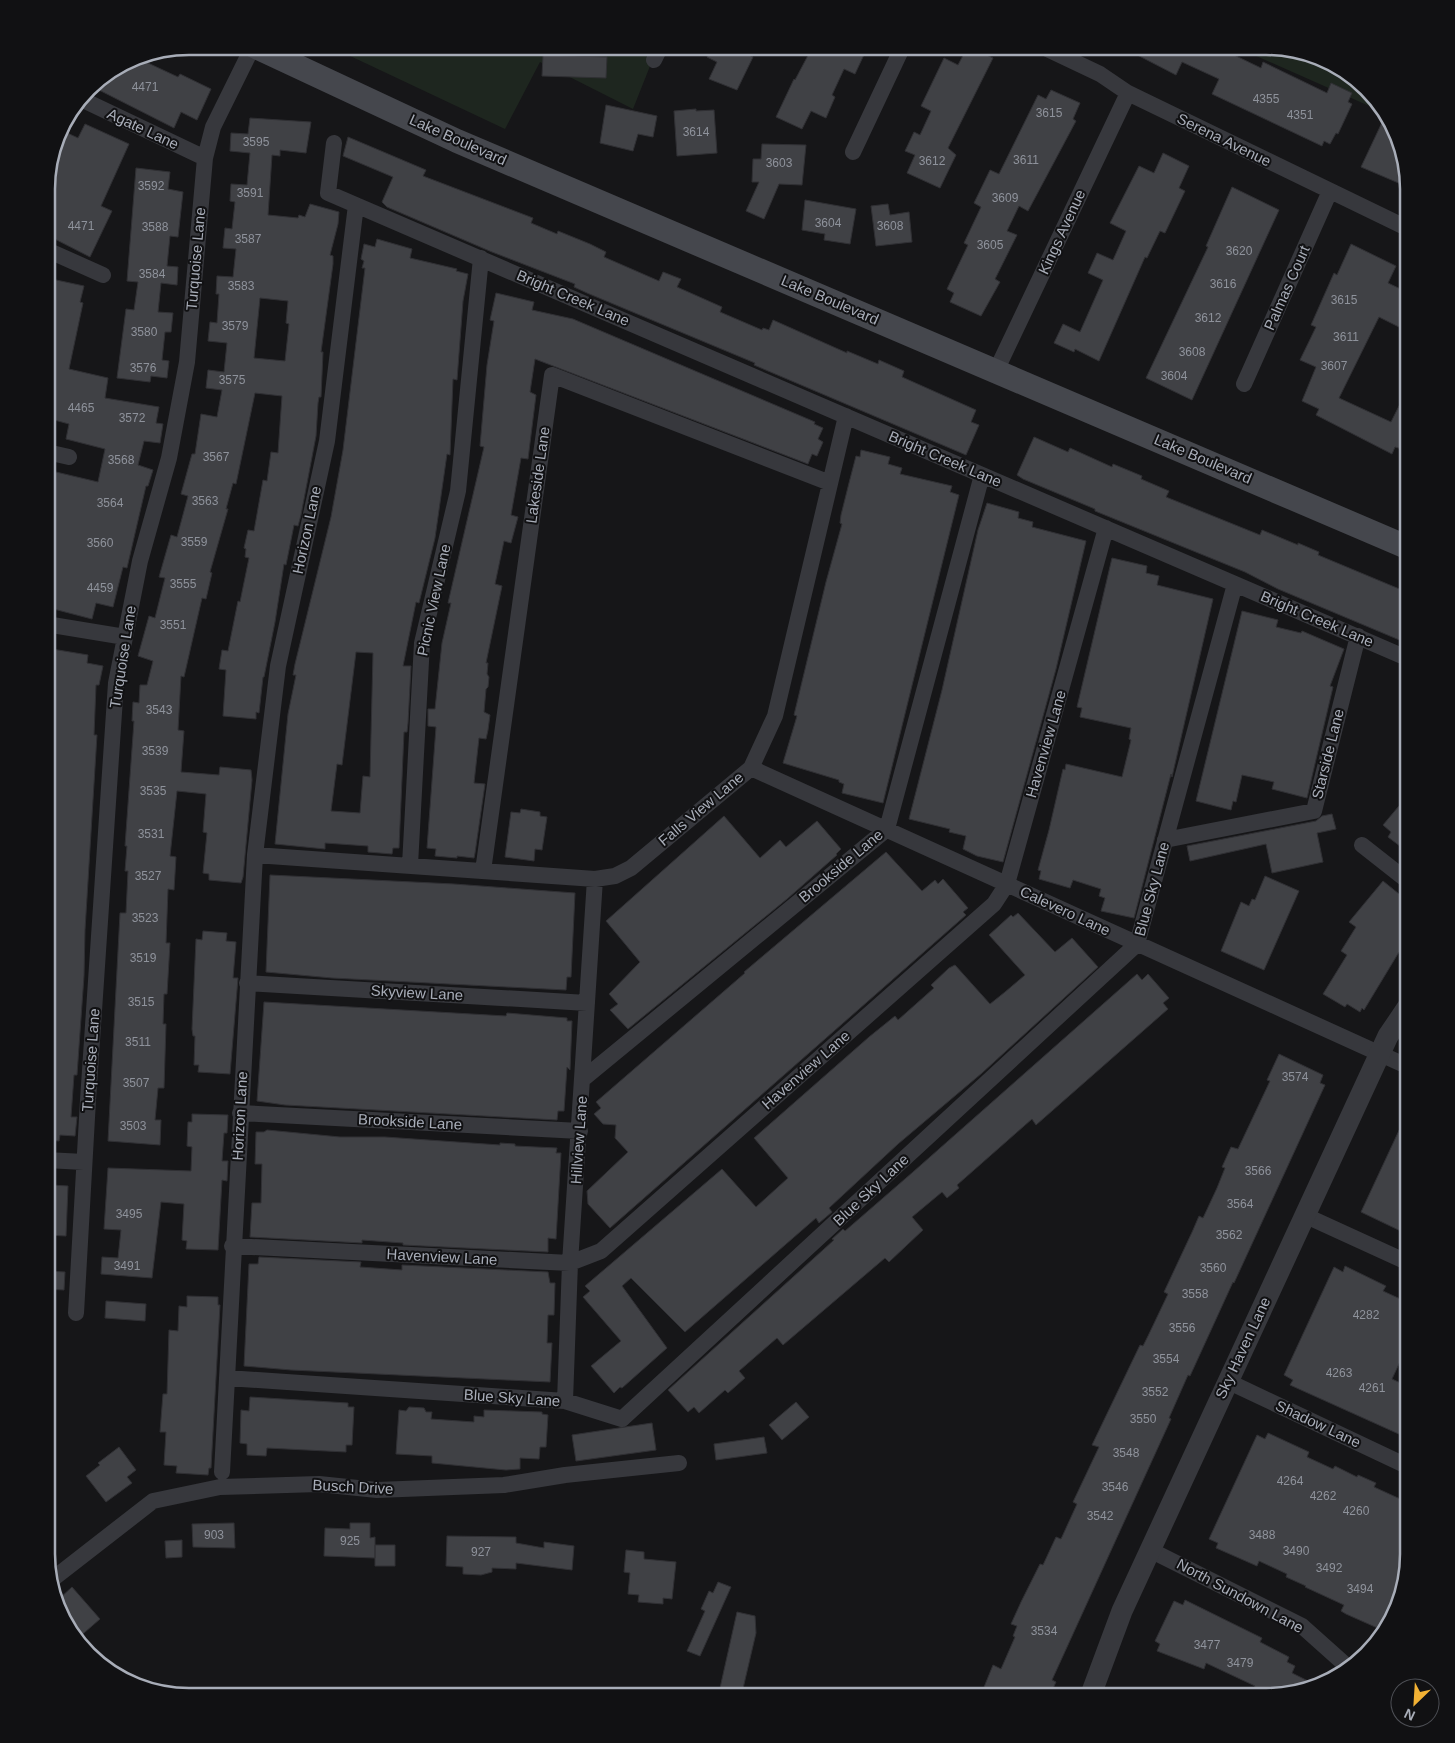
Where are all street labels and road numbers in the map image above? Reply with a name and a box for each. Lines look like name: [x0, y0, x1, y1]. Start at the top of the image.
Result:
street label: Agate Lane: [105, 105, 182, 152]
street label: Serena Avenue: [1175, 109, 1274, 170]
street label: Lake Boulevard: [407, 111, 509, 169]
street label: Kings Avenue: [1035, 187, 1089, 277]
street label: Turquoise Lane: [183, 207, 208, 311]
street label: Palmas Court: [1260, 242, 1313, 333]
street label: Bright Creek Lane: [514, 266, 632, 329]
street label: Lake Boulevard: [779, 271, 881, 328]
street label: Lakeside Lane: [522, 425, 553, 524]
street label: Bright Creek Lane: [886, 427, 1004, 490]
street label: Lake Boulevard: [1152, 430, 1254, 487]
street label: Horizon Lane: [289, 484, 324, 575]
street label: Picnic View Lane: [413, 542, 454, 657]
street label: Bright Creek Lane: [1258, 587, 1376, 650]
street label: Turquoise Lane: [106, 604, 139, 709]
street label: Havenview Lane: [1022, 688, 1069, 800]
street label: Starside Lane: [1308, 707, 1347, 801]
street label: Falls View Lane: [655, 768, 747, 849]
street label: Brookside Lane: [795, 826, 886, 906]
street label: Blue Sky Lane: [1131, 840, 1172, 938]
street label: Calevero Lane: [1017, 882, 1113, 939]
street label: Skyview Lane: [370, 982, 464, 1003]
street label: Turquoise Lane: [78, 1008, 103, 1112]
street label: Havenview Lane: [758, 1027, 853, 1112]
street label: Horizon Lane: [229, 1071, 250, 1161]
street label: Hillview Lane: [567, 1095, 590, 1185]
street label: Brookside Lane: [358, 1110, 463, 1133]
street label: Blue Sky Lane: [829, 1150, 912, 1229]
street label: Havenview Lane: [386, 1245, 498, 1268]
street label: Sky Haven Lane: [1212, 1294, 1274, 1401]
street label: Blue Sky Lane: [463, 1386, 561, 1409]
street label: Shadow Lane: [1273, 1396, 1363, 1451]
street label: Busch Drive: [312, 1476, 394, 1497]
street label: North Sundown Lane: [1174, 1555, 1306, 1636]

